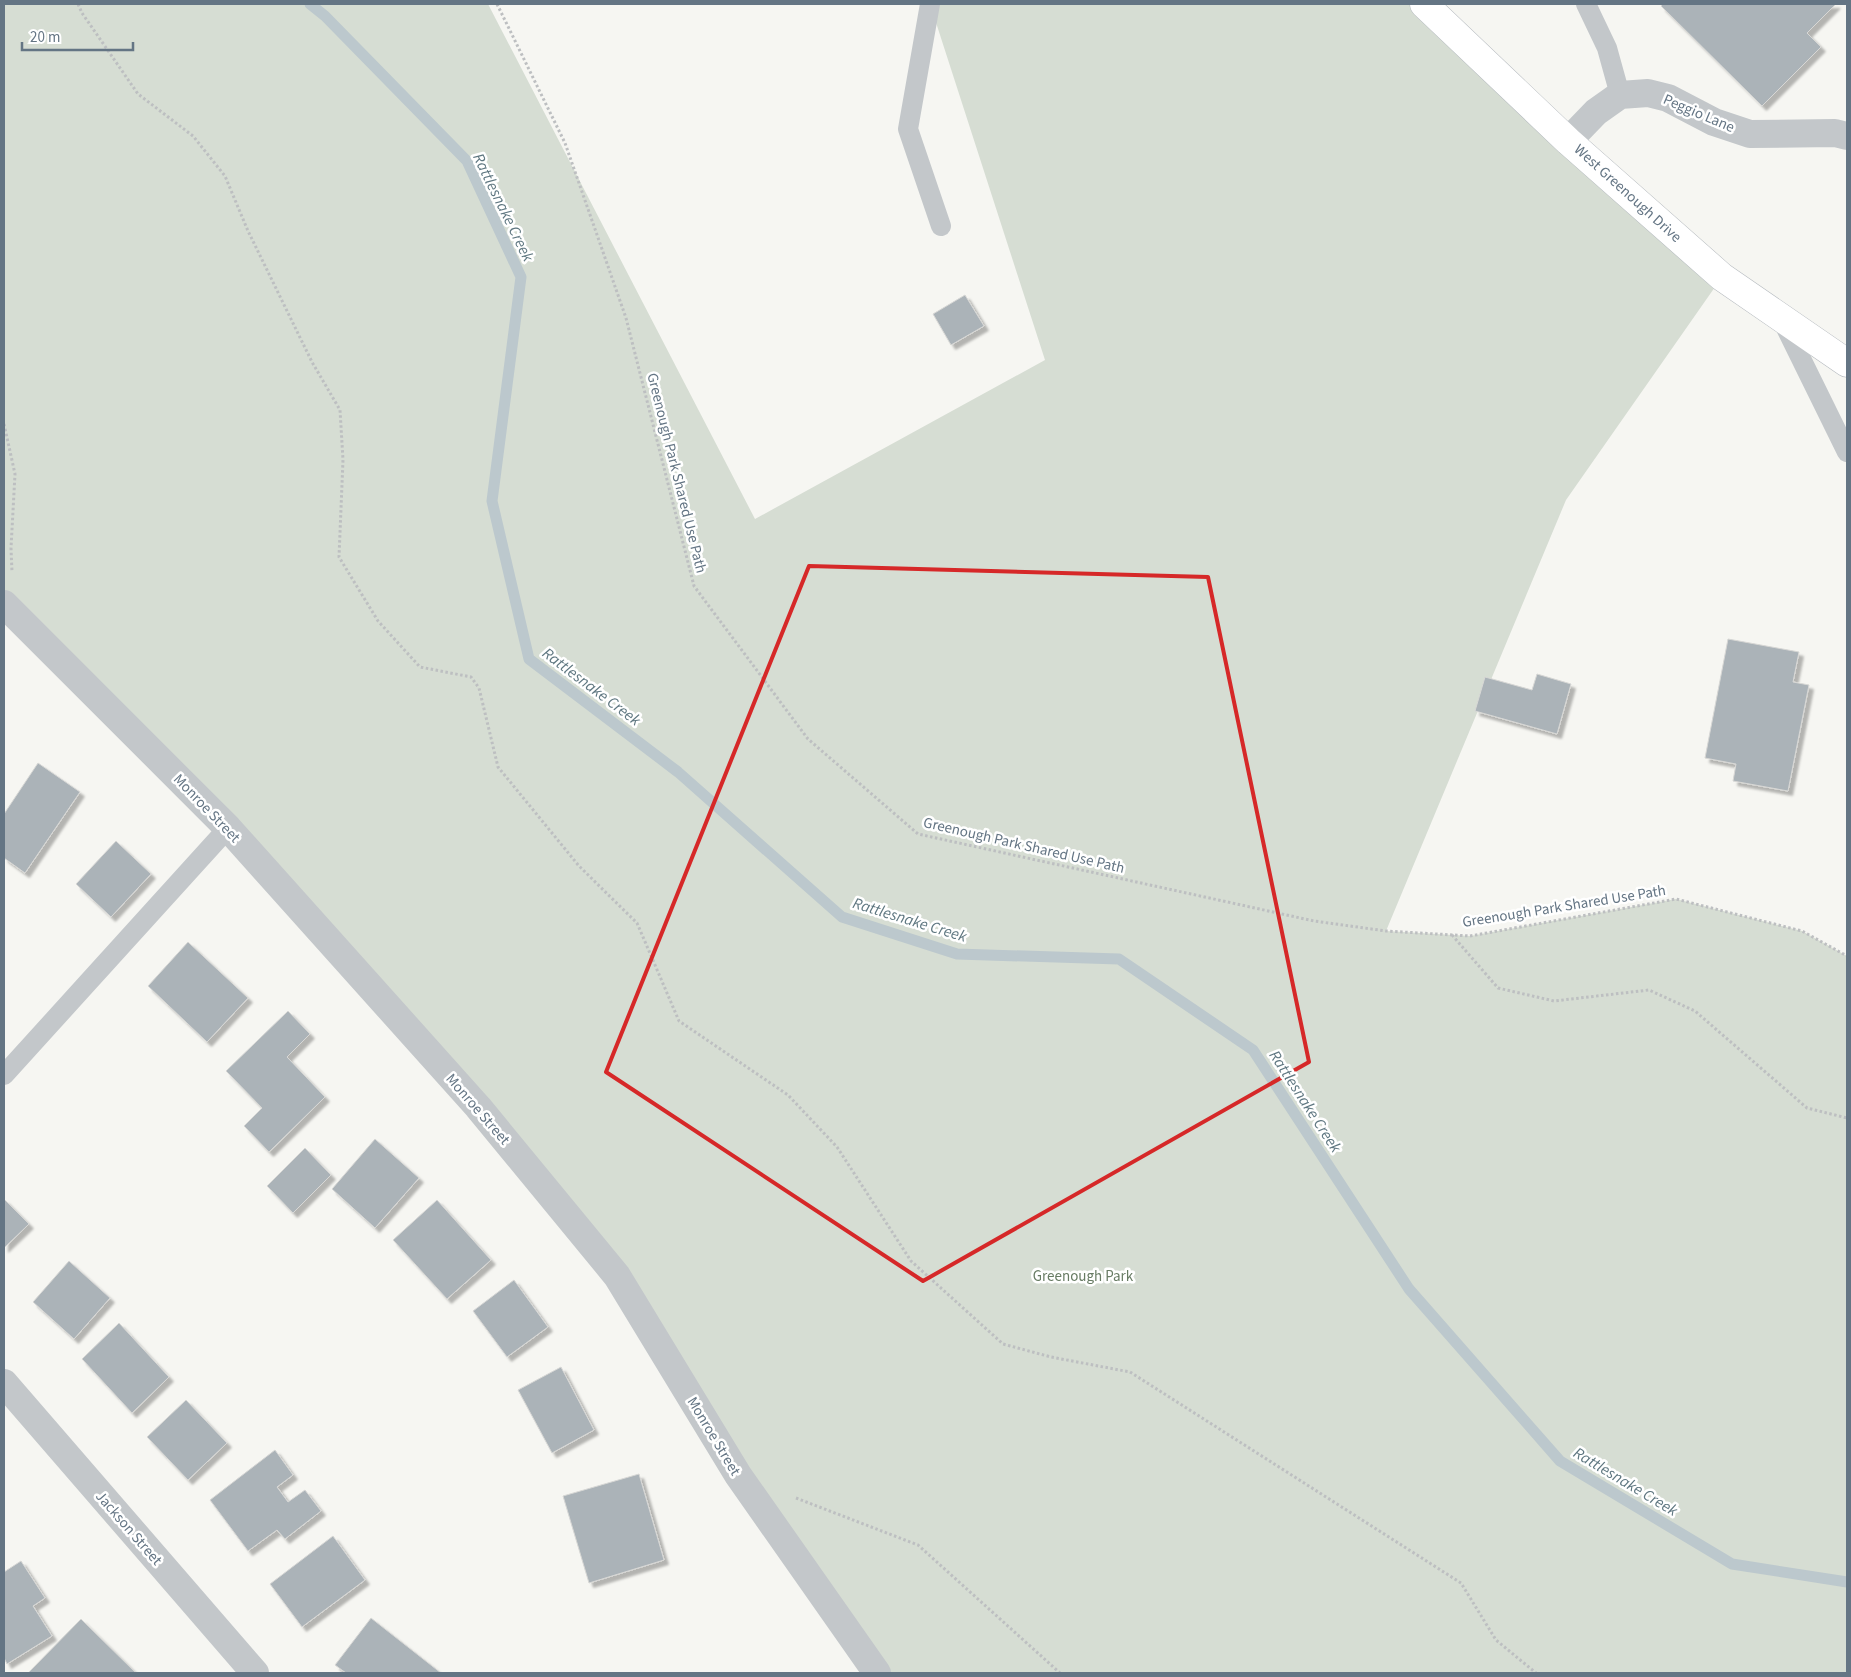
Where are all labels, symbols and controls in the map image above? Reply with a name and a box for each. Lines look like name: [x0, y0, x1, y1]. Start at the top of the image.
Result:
scale bar: [22, 20, 134, 52]
text: 20 m: [30, 27, 60, 48]
street label: Peggio Lane: [1660, 89, 1738, 138]
street label: West Greenough Drive: [1569, 139, 1686, 247]
water label: Rattlesnake Creek: [467, 150, 539, 266]
street label: Greenough Park Shared Use Path: [641, 371, 712, 575]
water label: Rattlesnake Creek: [538, 642, 645, 731]
street label: Monroe Street: [168, 769, 245, 847]
street label: Greenough Park Shared Use Path: [921, 812, 1127, 879]
street label: Greenough Park Shared Use Path: [1461, 880, 1667, 933]
water label: Rattlesnake Creek: [850, 892, 970, 948]
water label: Rattlesnake Creek: [1264, 1046, 1347, 1157]
street label: Monroe Street: [441, 1069, 515, 1150]
park label: Greenough Park: [1033, 1266, 1134, 1287]
street label: Monroe Street: [682, 1393, 745, 1480]
water label: Rattlesnake Creek: [1569, 1442, 1682, 1522]
street label: Jackson Street: [90, 1487, 167, 1570]

